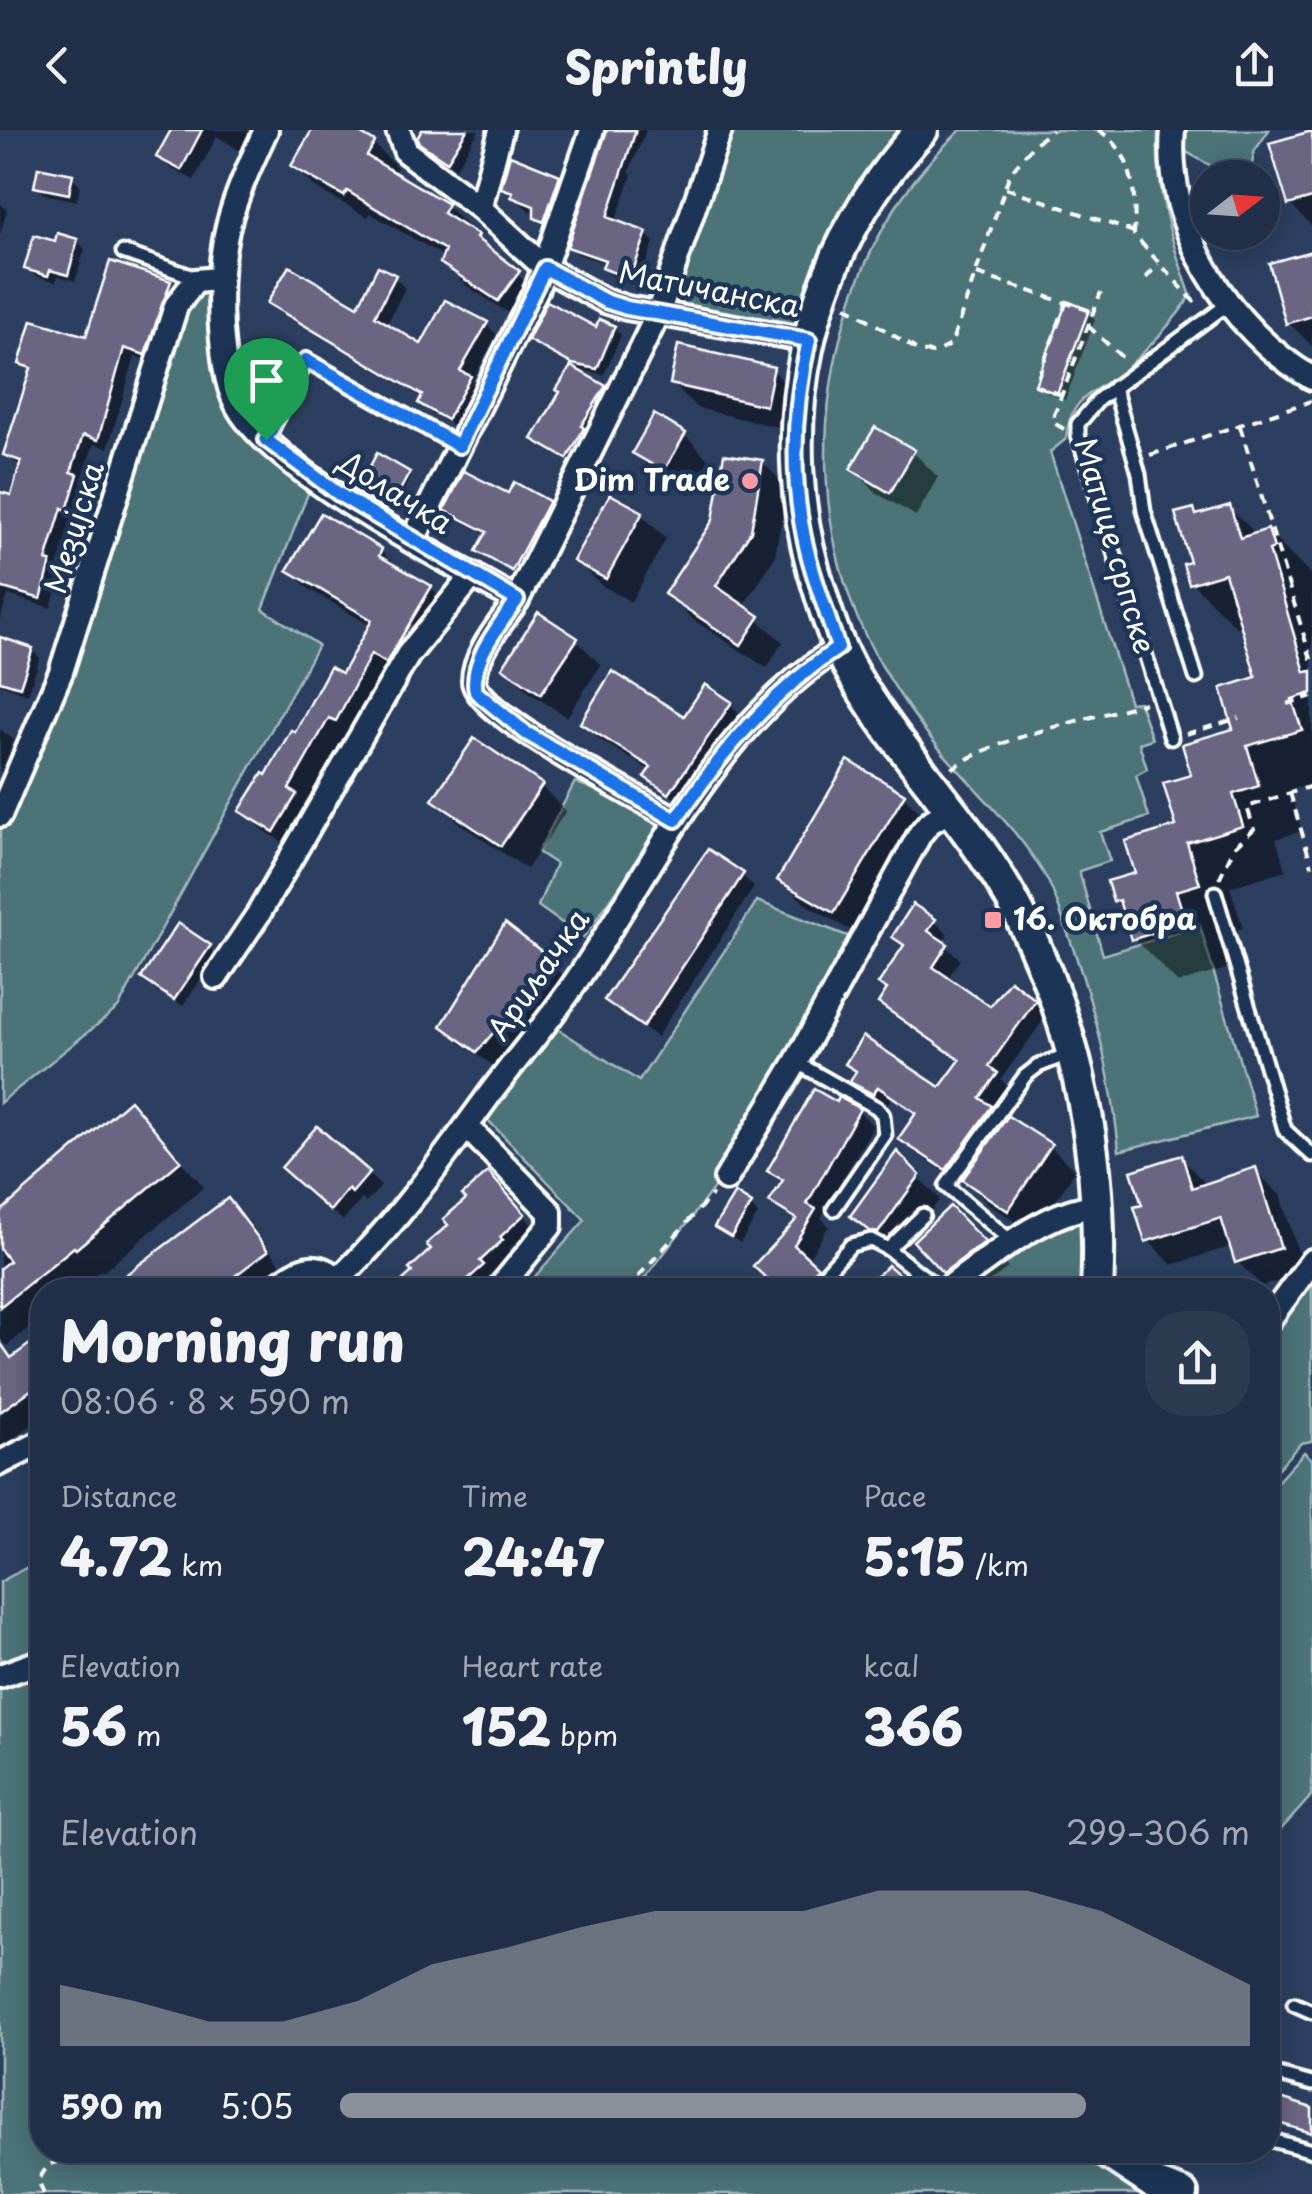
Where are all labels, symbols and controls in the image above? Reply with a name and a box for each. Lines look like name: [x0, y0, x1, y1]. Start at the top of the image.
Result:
text: Sprintly: [564, 31, 748, 99]
icon: back: [30, 38, 85, 93]
icon: share: [1227, 38, 1282, 93]
north arrow: [1190, 160, 1280, 250]
map controls: [1190, 160, 1280, 250]
street label: Матичанска: [615, 248, 804, 327]
pin: [224, 338, 309, 441]
icon: arrive: [239, 353, 294, 408]
street label: Матице српске: [1064, 432, 1169, 659]
street label: Долачка: [329, 437, 462, 544]
street label: Мезијска: [31, 455, 114, 599]
place label: Dim Trade: [573, 456, 730, 501]
marker: Dim Trade: [739, 470, 761, 492]
place label: 16. Октобра: [1013, 895, 1197, 940]
street label: Ариљачка: [475, 898, 599, 1049]
marker: 16. Октобра: [982, 909, 1004, 931]
text: Morning run: [60, 1298, 405, 1381]
button: share: [1145, 1311, 1250, 1416]
text: 08:06 · 8 × 590 m: [60, 1377, 350, 1425]
text: Distance: [60, 1474, 178, 1517]
text: Time: [462, 1474, 528, 1517]
text: Pace: [863, 1474, 927, 1517]
text: 4.72: [60, 1517, 172, 1593]
text: 24:47: [462, 1517, 604, 1593]
text: 5:15: [863, 1517, 966, 1593]
text: km: [172, 1543, 223, 1586]
text: /km: [966, 1543, 1029, 1586]
text: Elevation: [60, 1644, 181, 1687]
text: Heart rate: [462, 1644, 603, 1687]
text: kcal: [863, 1644, 919, 1687]
text: 56: [60, 1687, 127, 1763]
text: 152: [462, 1687, 551, 1763]
text: 366: [863, 1687, 963, 1763]
text: m: [127, 1713, 162, 1756]
text: bpm: [551, 1713, 618, 1756]
text: Elevation: [60, 1808, 198, 1856]
text: 299–306 m: [1066, 1808, 1250, 1856]
text: 590 m: [60, 2082, 163, 2130]
text: 5:05: [220, 2082, 293, 2130]

